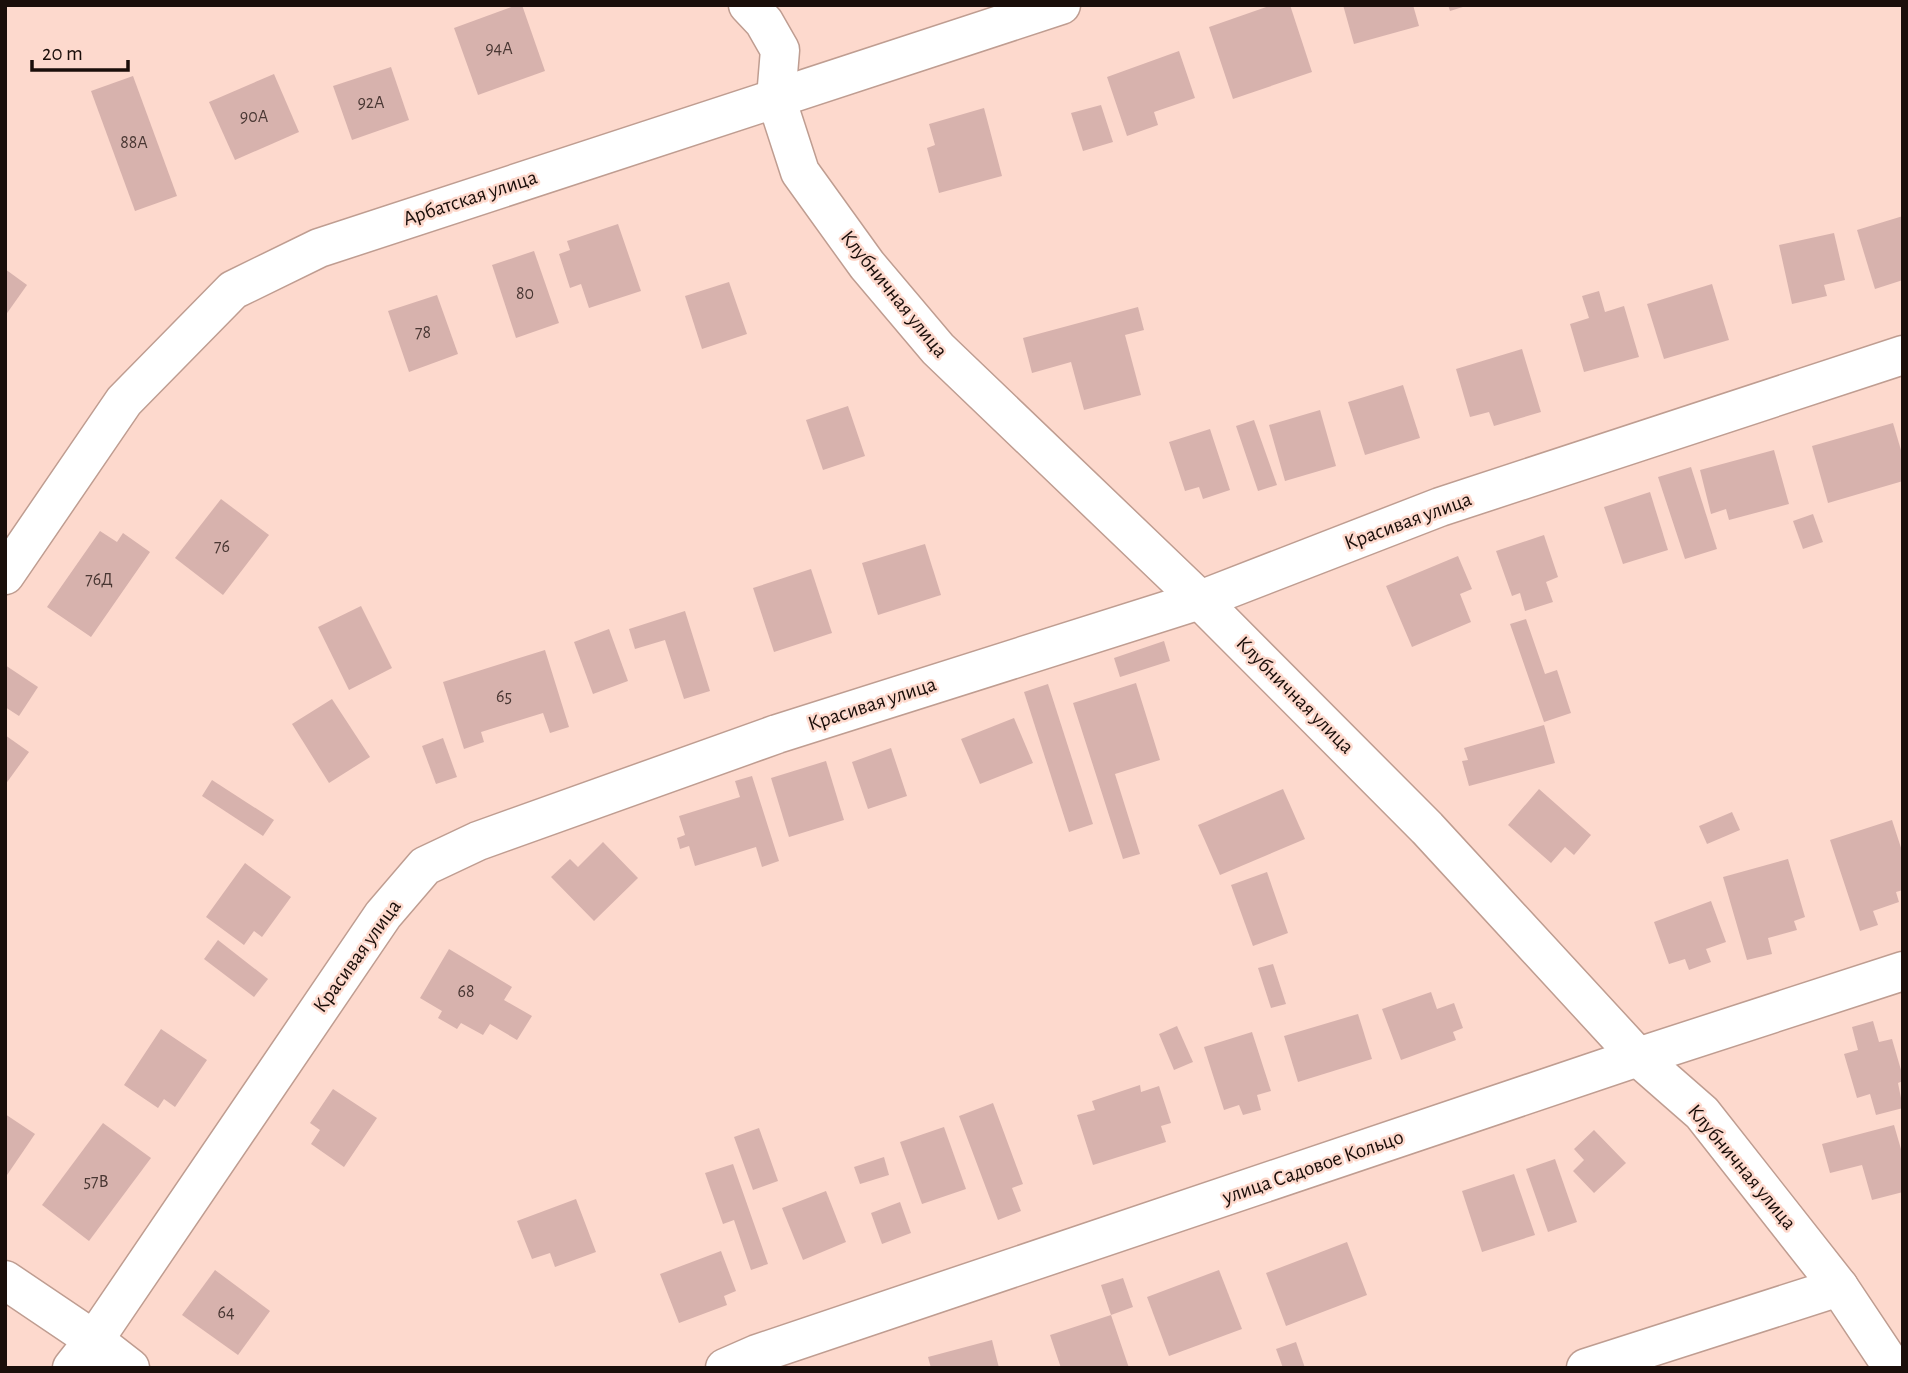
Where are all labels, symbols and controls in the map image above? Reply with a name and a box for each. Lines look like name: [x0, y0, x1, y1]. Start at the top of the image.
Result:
scale bar: [32, 28, 128, 72]
house number: 94А: [485, 40, 513, 58]
text: 20 m: [42, 43, 83, 64]
house number: 92А: [357, 94, 385, 112]
house number: 90А: [240, 108, 269, 126]
house number: 88А: [120, 134, 148, 152]
street label: Арбатская улица: [400, 166, 540, 230]
street label: Клубничная улица: [837, 227, 952, 362]
house number: 80: [516, 285, 534, 303]
house number: 78: [415, 324, 431, 342]
street label: Красивая улица: [1342, 488, 1475, 554]
house number: 76: [214, 538, 230, 556]
house number: 76Д: [85, 571, 113, 589]
street label: Клубничная улица: [1232, 632, 1358, 758]
street label: Красивая улица: [805, 673, 939, 735]
house number: 65: [496, 688, 512, 706]
street label: Красивая улица: [309, 895, 405, 1016]
house number: 68: [458, 983, 475, 1001]
street label: Клубничная улица: [1684, 1100, 1801, 1234]
street label: улица Садовое Кольцо: [1219, 1126, 1406, 1208]
house number: 57В: [83, 1173, 109, 1191]
house number: 64: [217, 1304, 235, 1322]

